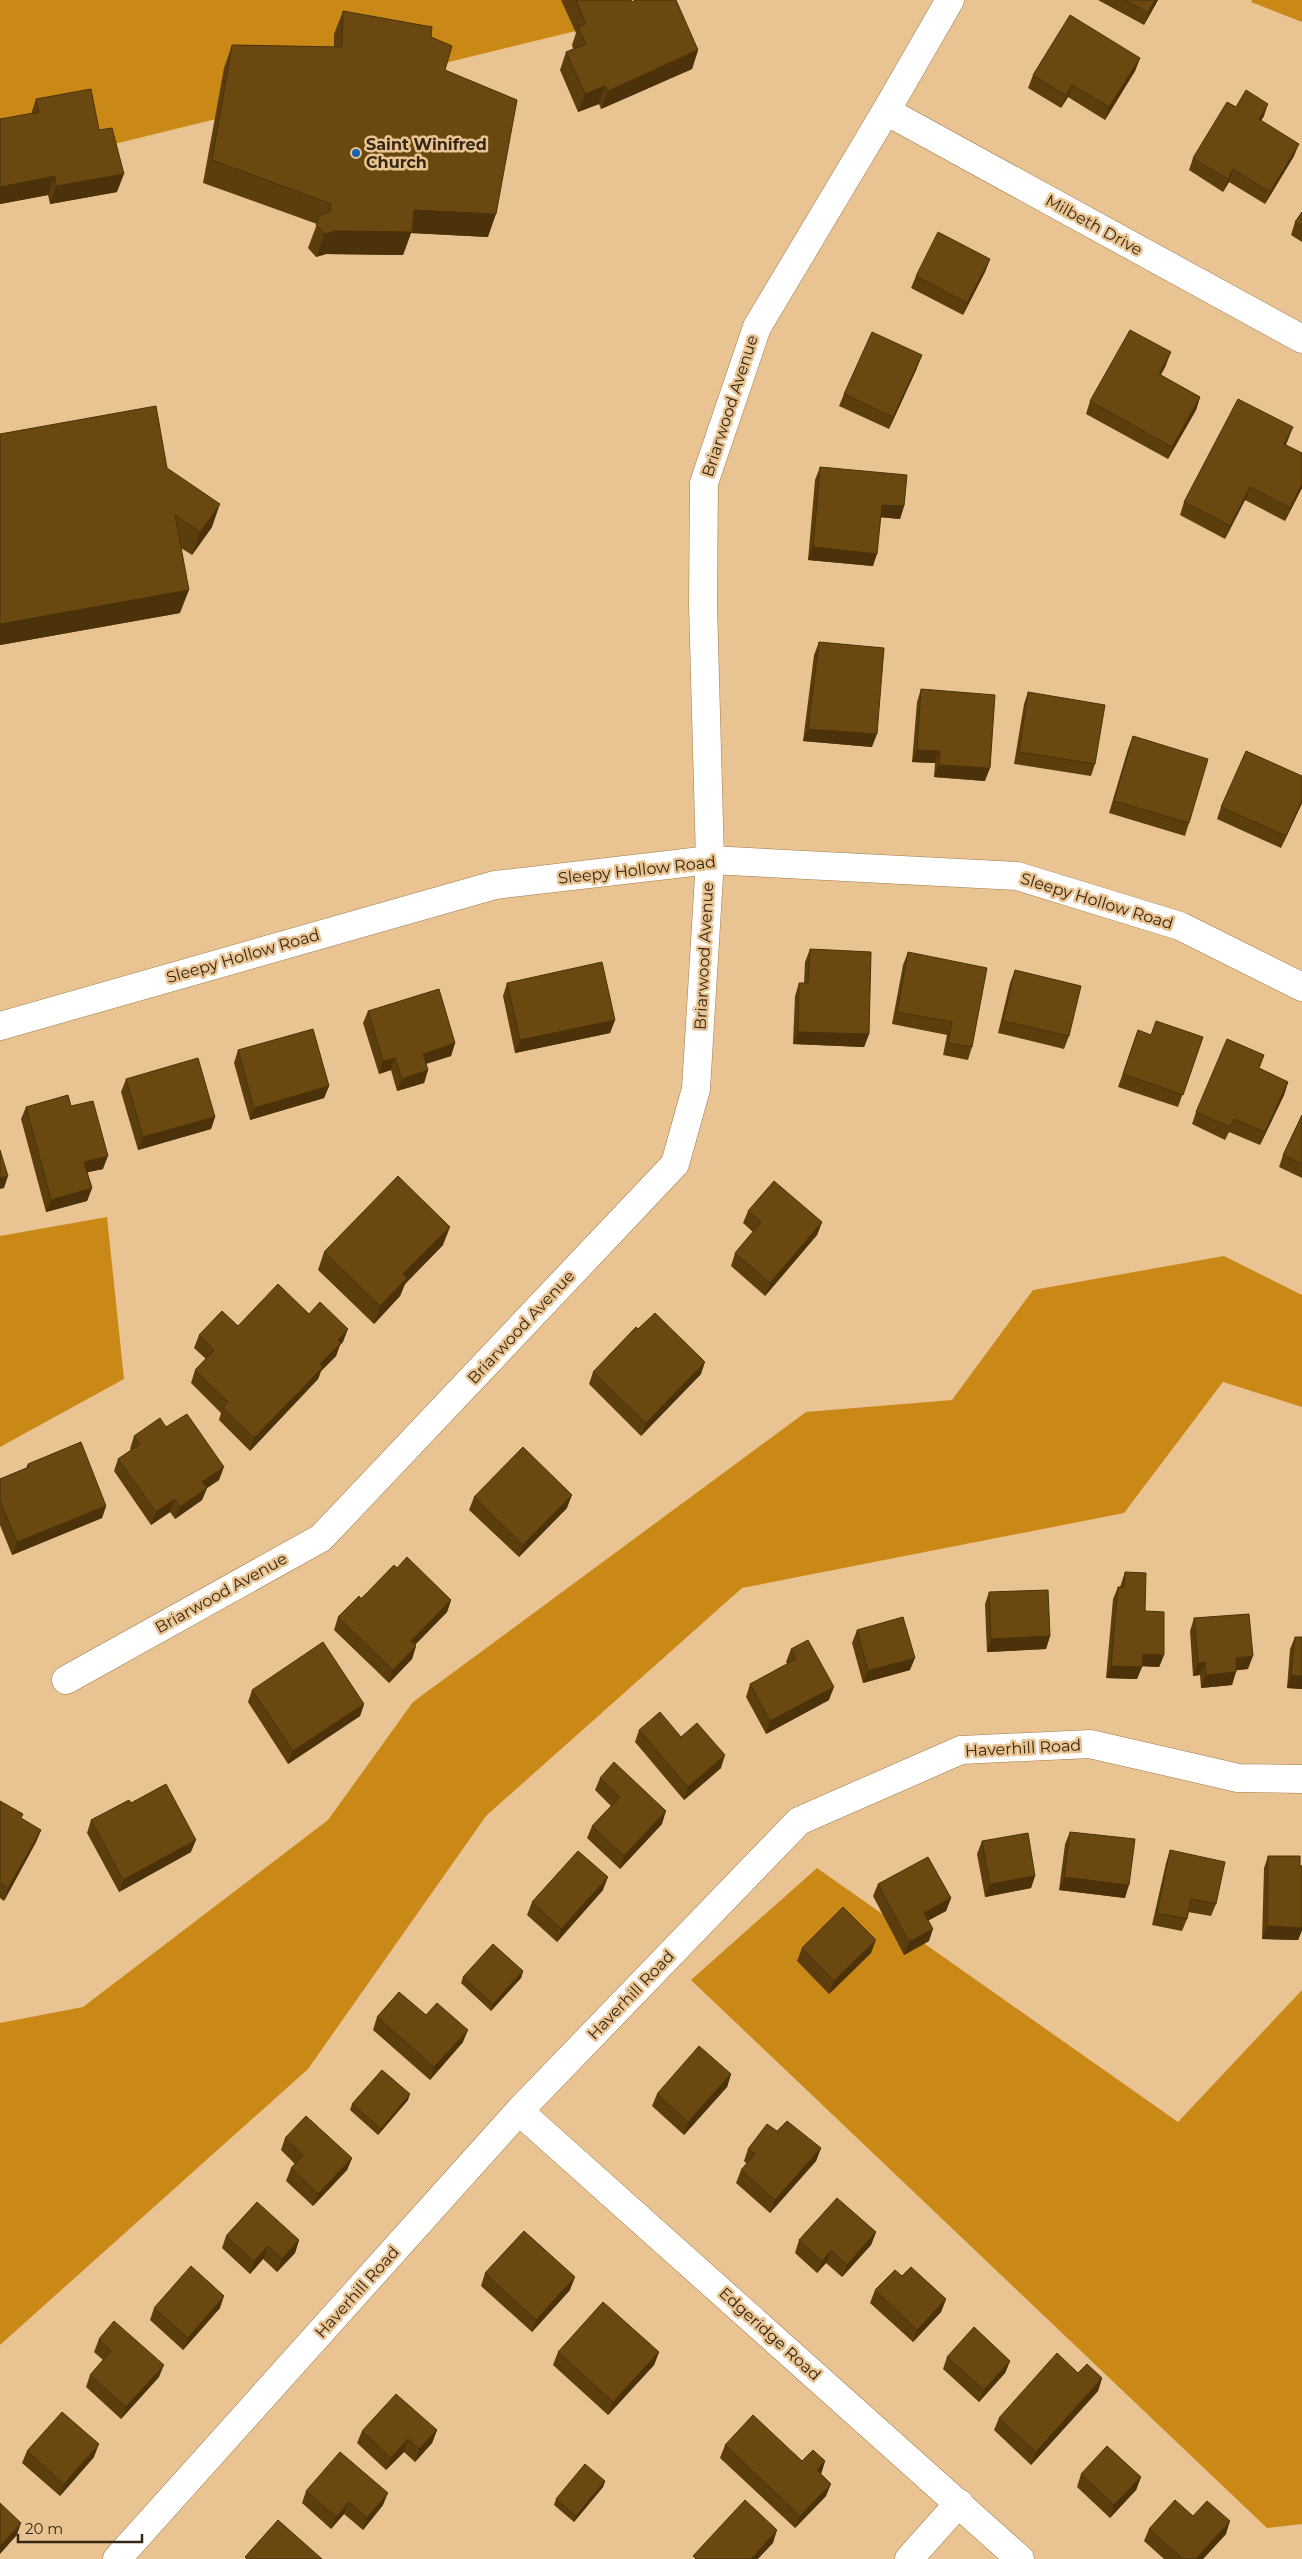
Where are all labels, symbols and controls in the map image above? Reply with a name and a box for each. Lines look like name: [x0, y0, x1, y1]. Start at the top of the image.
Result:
place label: Saint Winifred Church: [366, 135, 487, 172]
marker: Saint Winifred Church: [350, 147, 362, 159]
street label: Milbeth Drive: [1042, 191, 1146, 259]
street label: Briarwood Avenue: [698, 333, 762, 479]
street label: Sleepy Hollow Road: [557, 852, 717, 888]
street label: Sleepy Hollow Road: [1018, 869, 1176, 933]
street label: Briarwood Avenue: [691, 882, 717, 1030]
street label: Sleepy Hollow Road: [164, 925, 322, 987]
street label: Briarwood Avenue: [464, 1266, 578, 1388]
street label: Briarwood Avenue: [152, 1549, 290, 1637]
street label: Haverhill Road: [964, 1735, 1082, 1761]
street label: Haverhill Road: [584, 1947, 678, 2043]
street label: Haverhill Road: [311, 2242, 403, 2342]
street label: Edgeridge Road: [715, 2283, 825, 2385]
scale bar: [18, 2512, 141, 2544]
text: 20 m: [25, 2519, 63, 2538]

